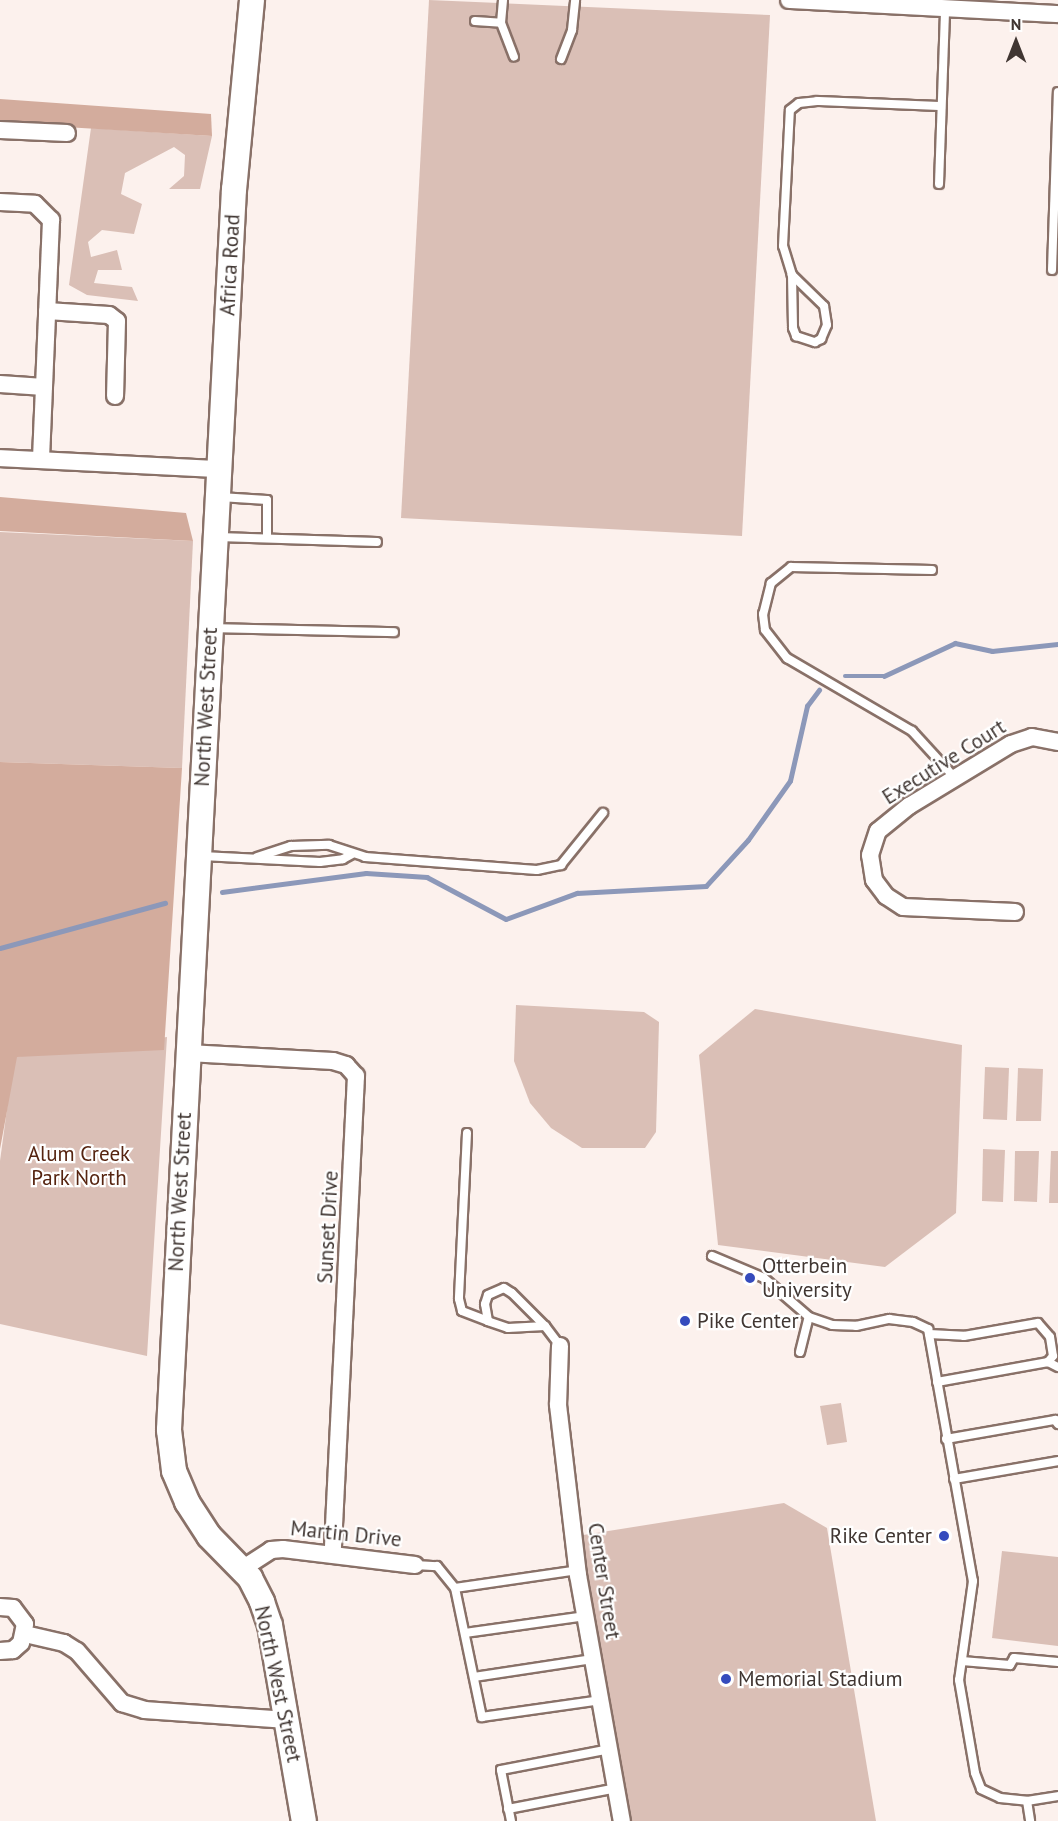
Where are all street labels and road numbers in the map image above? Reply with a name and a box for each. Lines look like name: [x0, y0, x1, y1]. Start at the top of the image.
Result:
street label: Africa Road: [215, 214, 245, 316]
street label: North West Street: [189, 627, 223, 787]
street label: Executive Court: [878, 714, 1010, 810]
street label: North West Street: [163, 1112, 197, 1272]
street label: Sunset Drive: [312, 1170, 344, 1284]
street label: Martin Drive: [289, 1516, 403, 1552]
street label: Center Street: [582, 1521, 626, 1641]
street label: North West Street: [249, 1603, 307, 1765]

